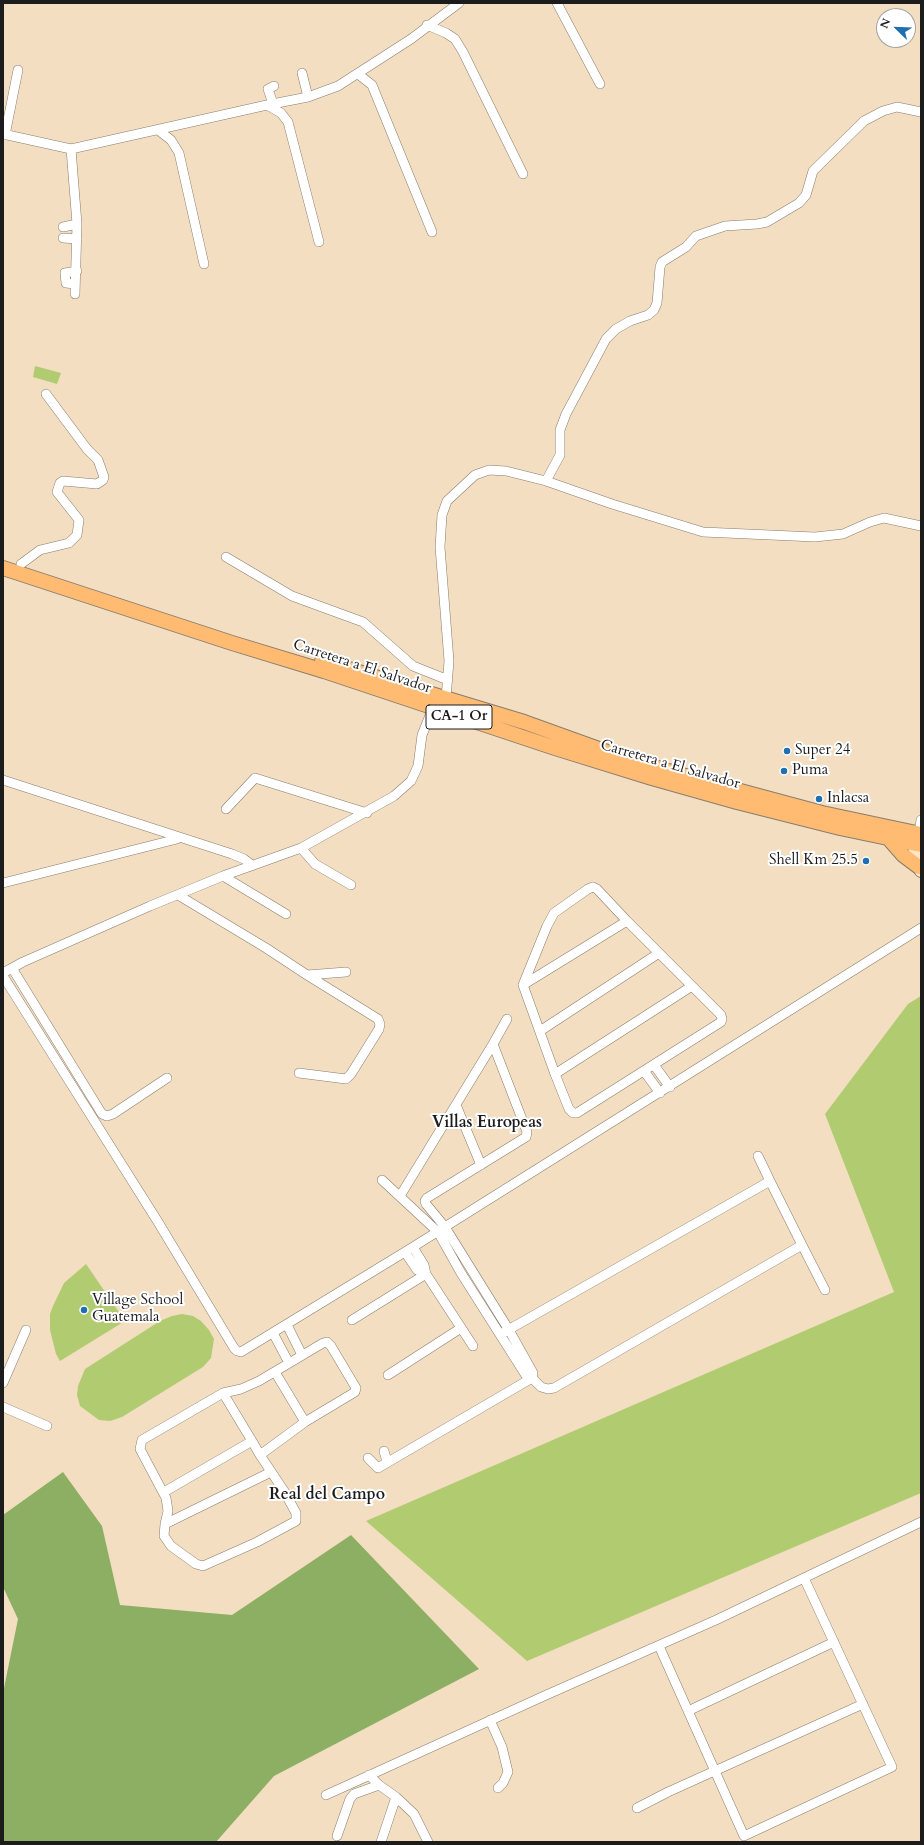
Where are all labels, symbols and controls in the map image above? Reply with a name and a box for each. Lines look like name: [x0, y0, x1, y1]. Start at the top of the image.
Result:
north arrow: [876, 8, 916, 48]
text: N: [877, 16, 894, 31]
street label: Carretera a El Salvador: [291, 636, 433, 698]
road number: CA-1 Or: [426, 705, 492, 729]
street label: Carretera a El Salvador: [598, 736, 742, 794]
place label: Super 24: [795, 742, 850, 760]
marker: Super 24: [782, 746, 792, 756]
place label: Puma: [792, 762, 828, 780]
marker: Puma: [779, 766, 789, 776]
place label: Inlacsa: [827, 790, 869, 808]
marker: Inlacsa: [814, 794, 824, 804]
place label: Shell Km 25.5: [769, 852, 858, 870]
marker: Shell Km 25.5: [861, 856, 871, 866]
district label: Villas Europeas: [432, 1113, 542, 1133]
place label: Village School Guatemala: [92, 1292, 183, 1327]
marker: Village School Guatemala: [79, 1305, 89, 1315]
district label: Real del Campo: [269, 1485, 385, 1505]

